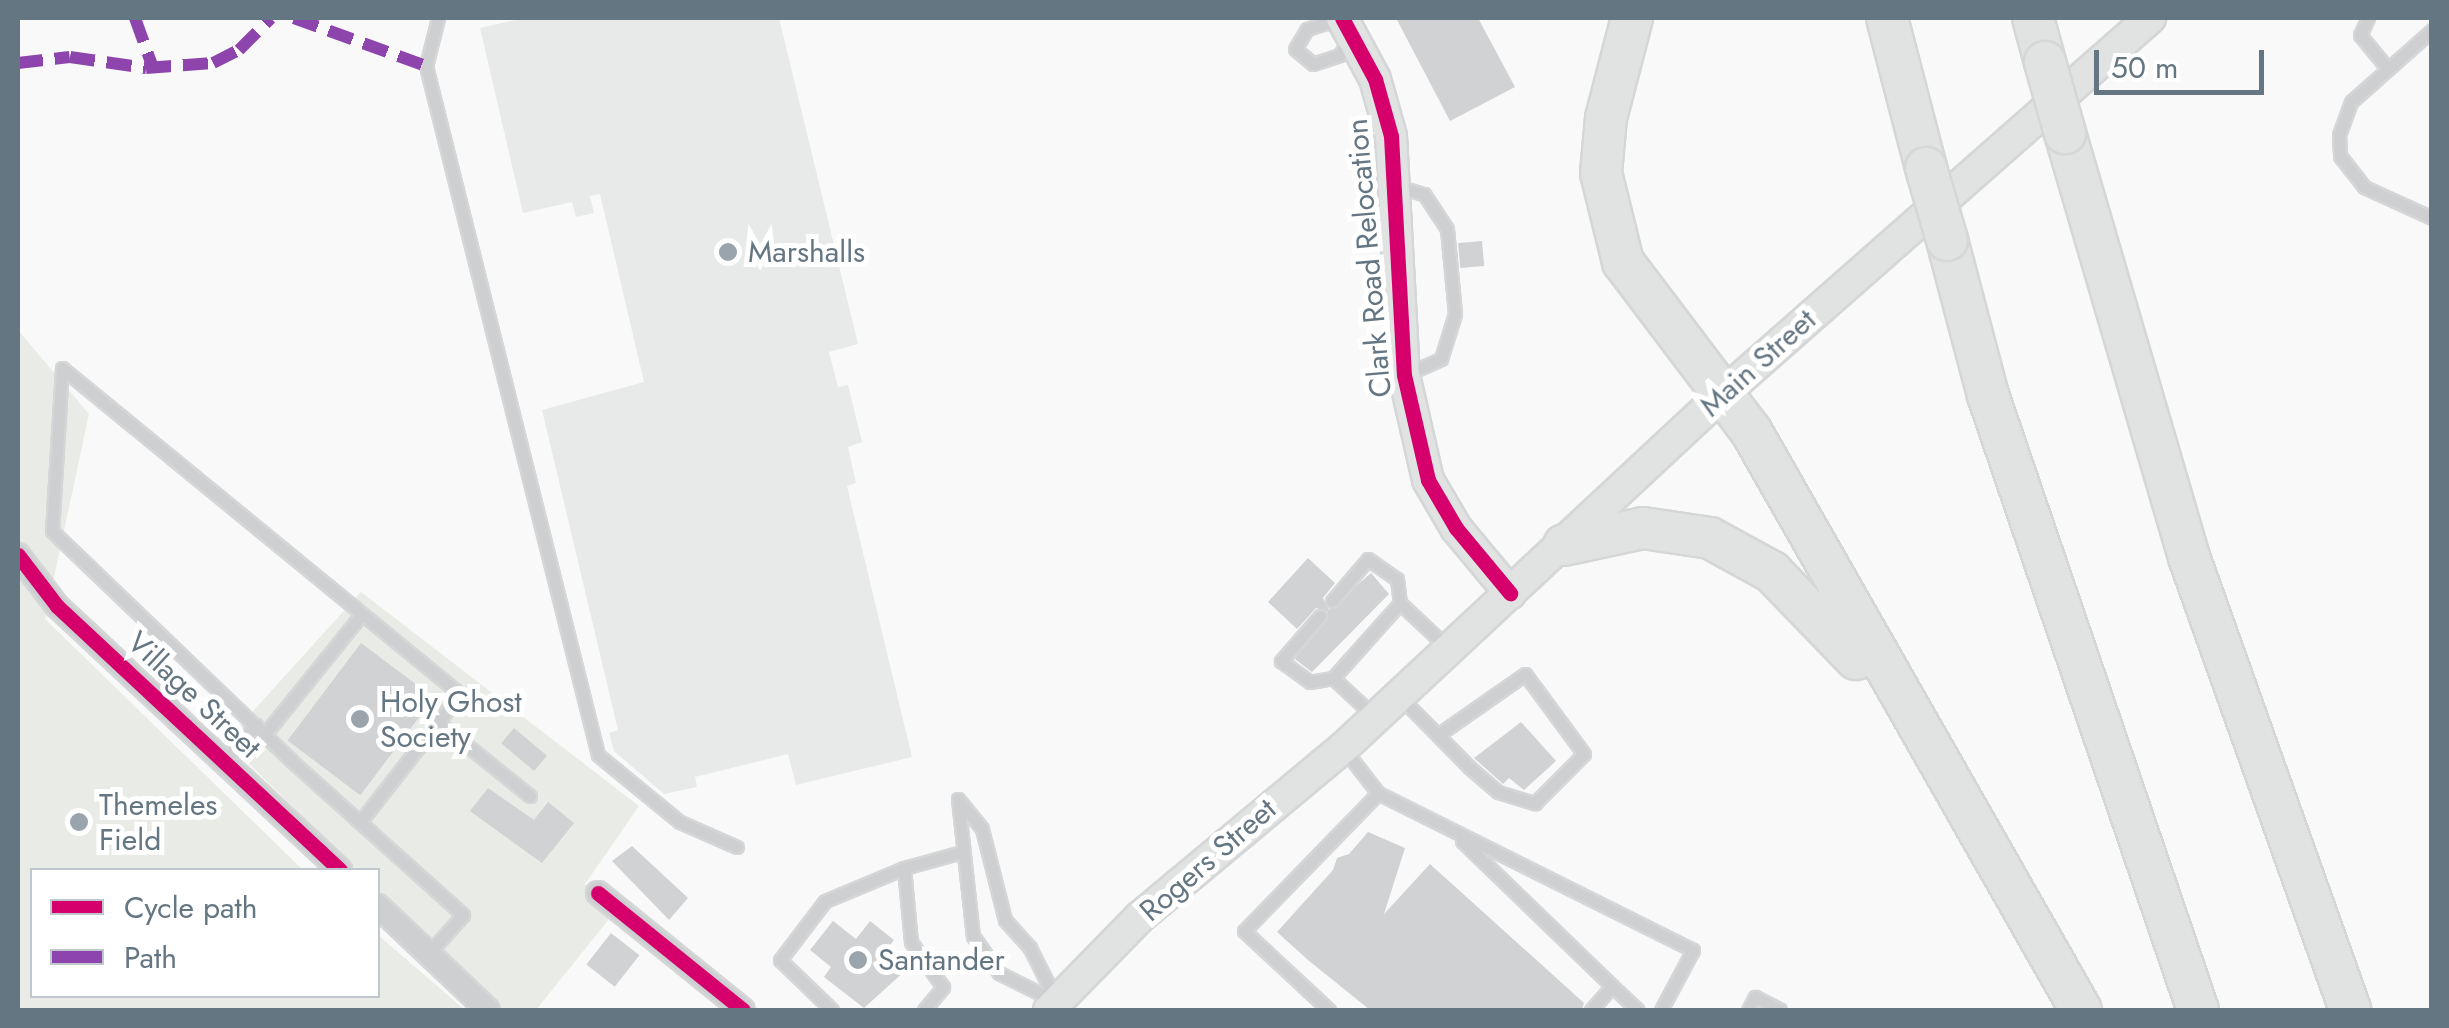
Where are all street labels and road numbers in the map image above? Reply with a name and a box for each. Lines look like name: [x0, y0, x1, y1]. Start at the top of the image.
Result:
street label: Clark Road Relocation: [1339, 117, 1399, 399]
street label: Main Street: [1693, 302, 1823, 424]
street label: Village Street: [120, 624, 268, 766]
street label: Rogers Street: [1133, 791, 1283, 929]

